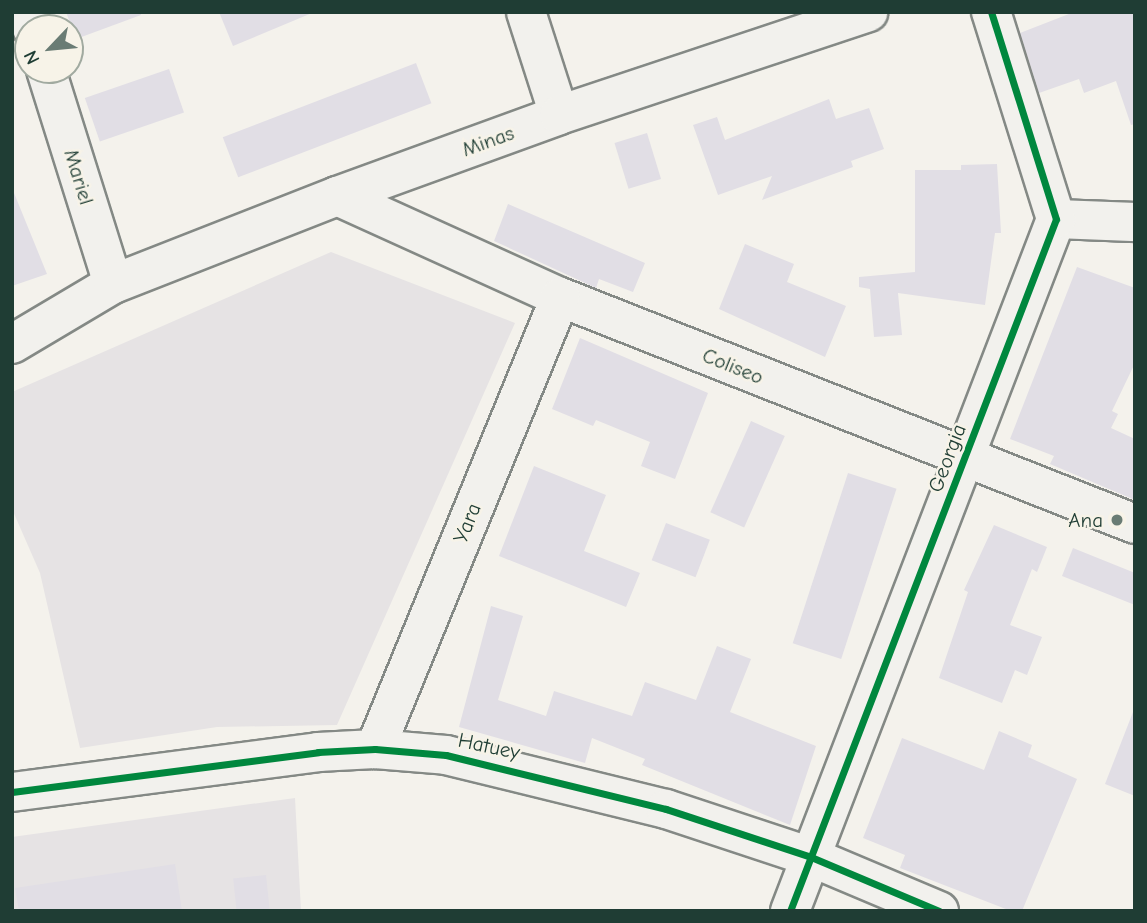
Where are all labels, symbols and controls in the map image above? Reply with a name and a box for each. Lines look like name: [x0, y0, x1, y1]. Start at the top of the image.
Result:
north arrow: [14, 14, 84, 84]
text: N: [19, 47, 45, 68]
street label: Minas: [459, 120, 517, 162]
street label: Mariel: [59, 146, 99, 208]
street label: Coliseo: [699, 342, 767, 390]
street label: Georgia: [922, 420, 972, 496]
street label: Yara: [448, 499, 486, 547]
place label: Ana: [1068, 507, 1103, 533]
marker: Ana: [1109, 512, 1125, 528]
street label: Hatuey: [456, 727, 522, 765]

